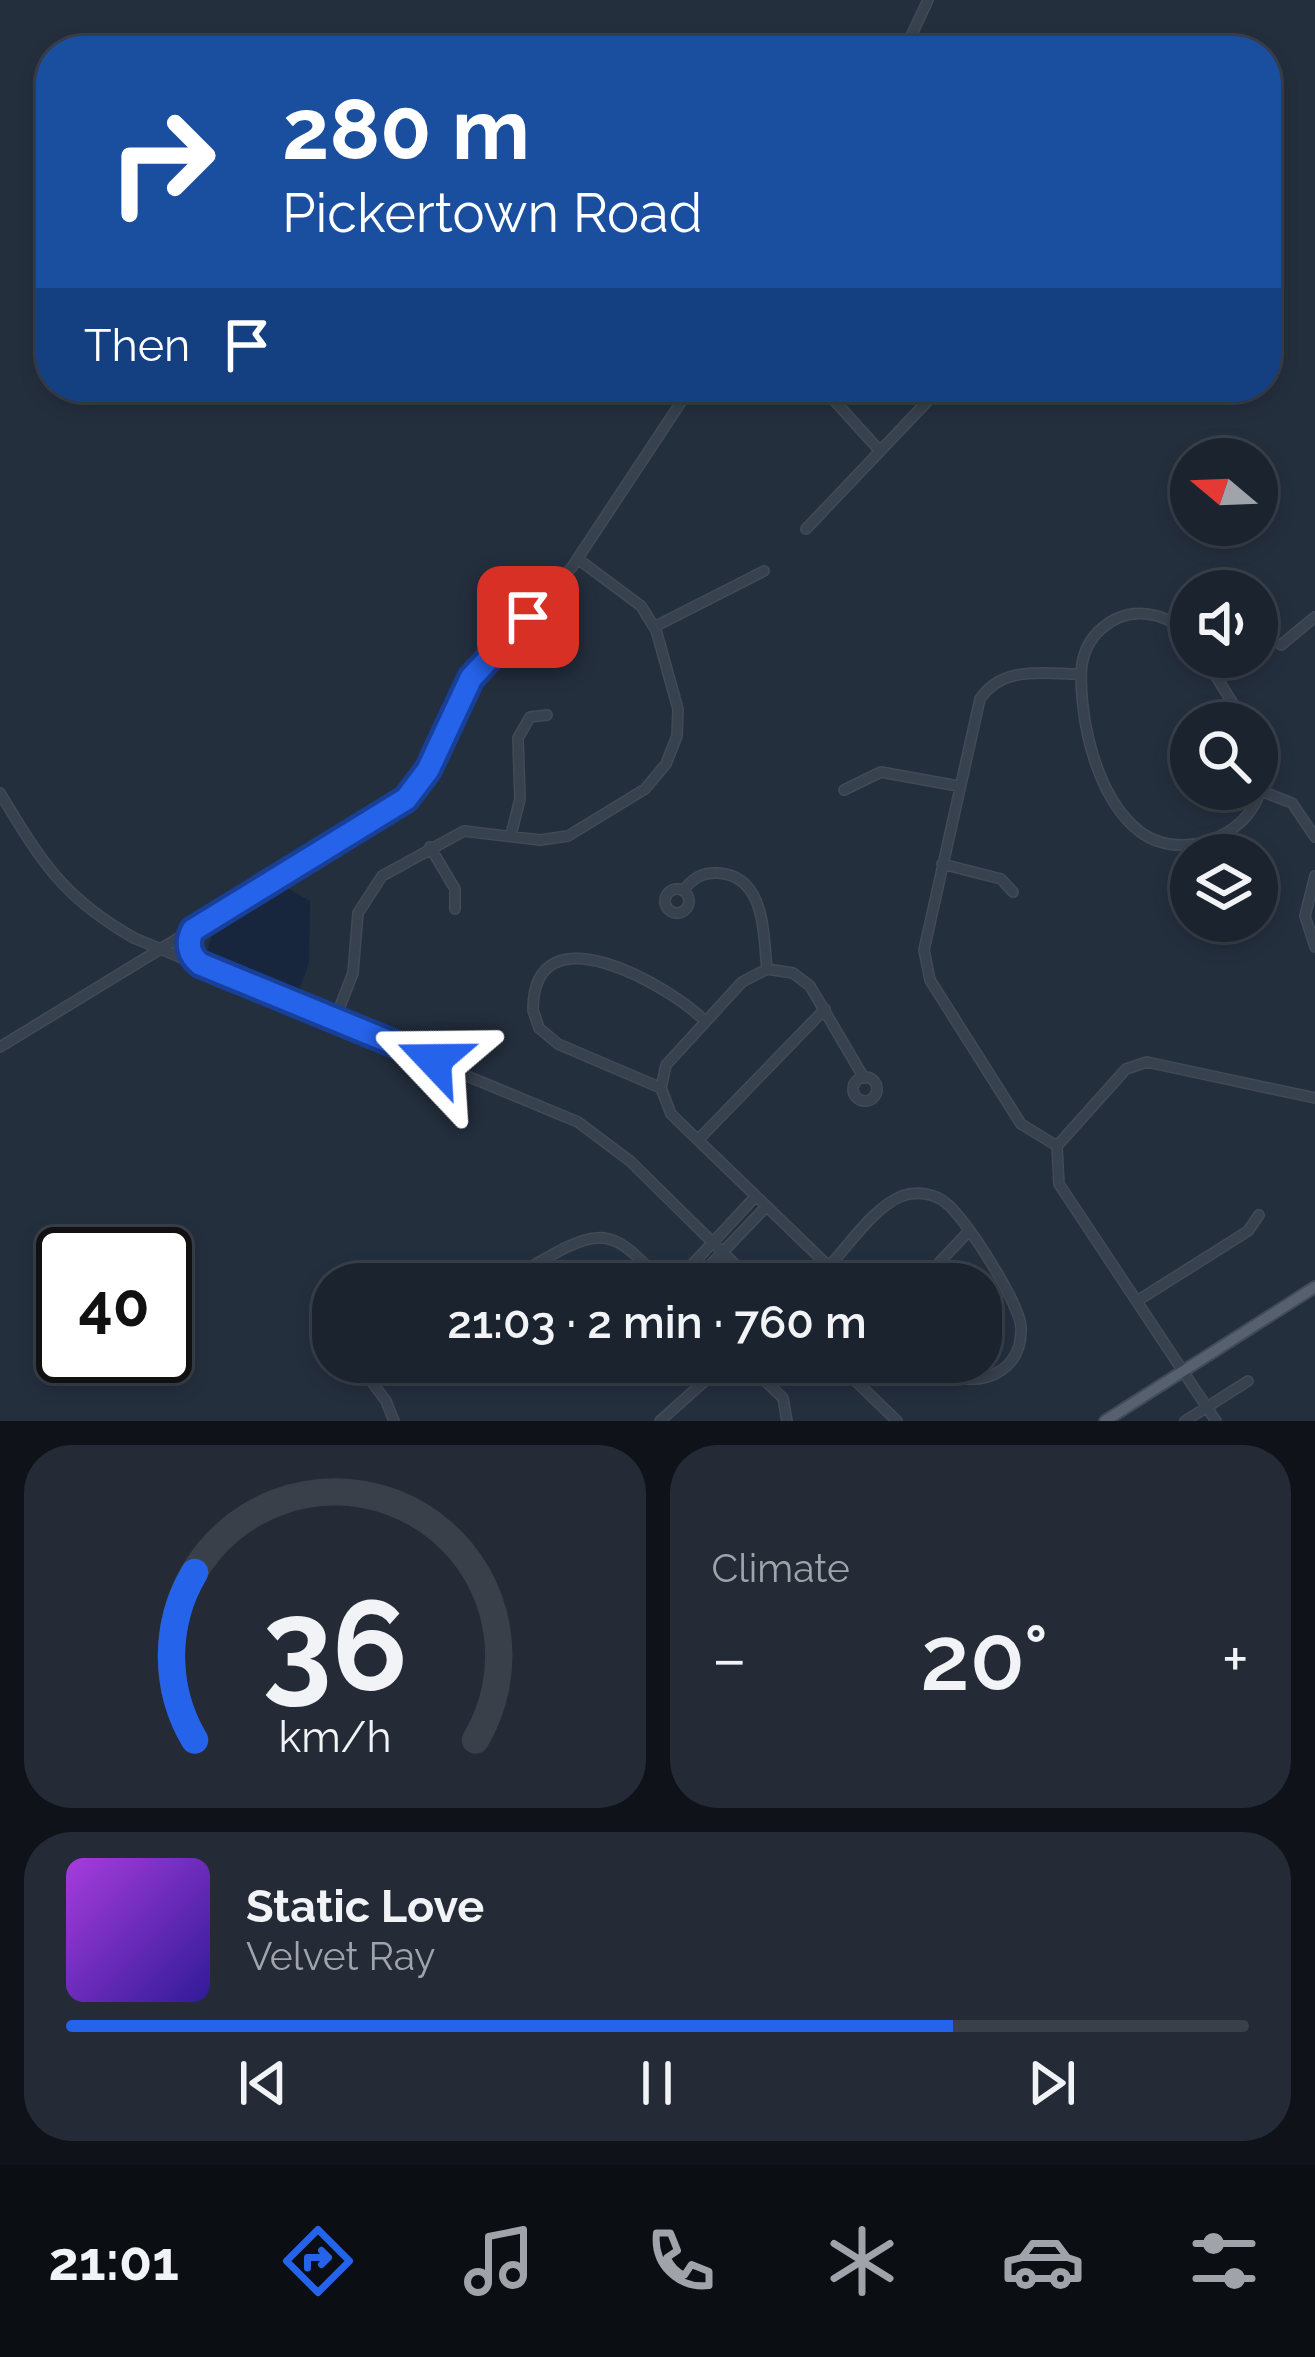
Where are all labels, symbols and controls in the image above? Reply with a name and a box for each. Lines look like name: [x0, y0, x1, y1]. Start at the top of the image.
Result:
text: 280 m: [282, 80, 530, 179]
icon: right: [84, 84, 240, 240]
text: Pickertown Road: [282, 181, 702, 245]
icon: arrive: [214, 312, 280, 378]
text: Then: [84, 319, 190, 372]
north arrow: [1170, 438, 1278, 546]
map controls: [1170, 438, 1278, 942]
pin: [477, 566, 579, 668]
button: sound: [1170, 570, 1278, 678]
icon: arrive: [495, 584, 561, 650]
button: search: [1170, 702, 1278, 810]
button: layers: [1170, 834, 1278, 942]
position arrow: [371, 997, 497, 1123]
speed limit sign: 40: [36, 1227, 192, 1383]
text: 21:03 · 2 min · 760 m: [447, 1296, 867, 1349]
text: Climate: [712, 1545, 850, 1591]
text: 36: [262, 1572, 407, 1718]
text: 20°: [920, 1605, 1048, 1711]
text: −: [712, 1620, 747, 1697]
text: +: [1222, 1620, 1249, 1697]
text: km/h: [278, 1711, 391, 1761]
text: Static Love: [246, 1880, 484, 1933]
text: Velvet Ray: [246, 1933, 435, 1979]
icon: previous: [230, 2050, 296, 2116]
icon: pause: [624, 2050, 690, 2116]
icon: next: [1019, 2050, 1085, 2116]
icon: directions: [276, 2219, 360, 2303]
icon: music: [457, 2219, 541, 2303]
icon: phone: [639, 2219, 723, 2303]
icon: climate: [820, 2219, 904, 2303]
icon: car: [1001, 2219, 1085, 2303]
icon: filters: [1182, 2219, 1266, 2303]
text: 21:01: [49, 2229, 179, 2293]

